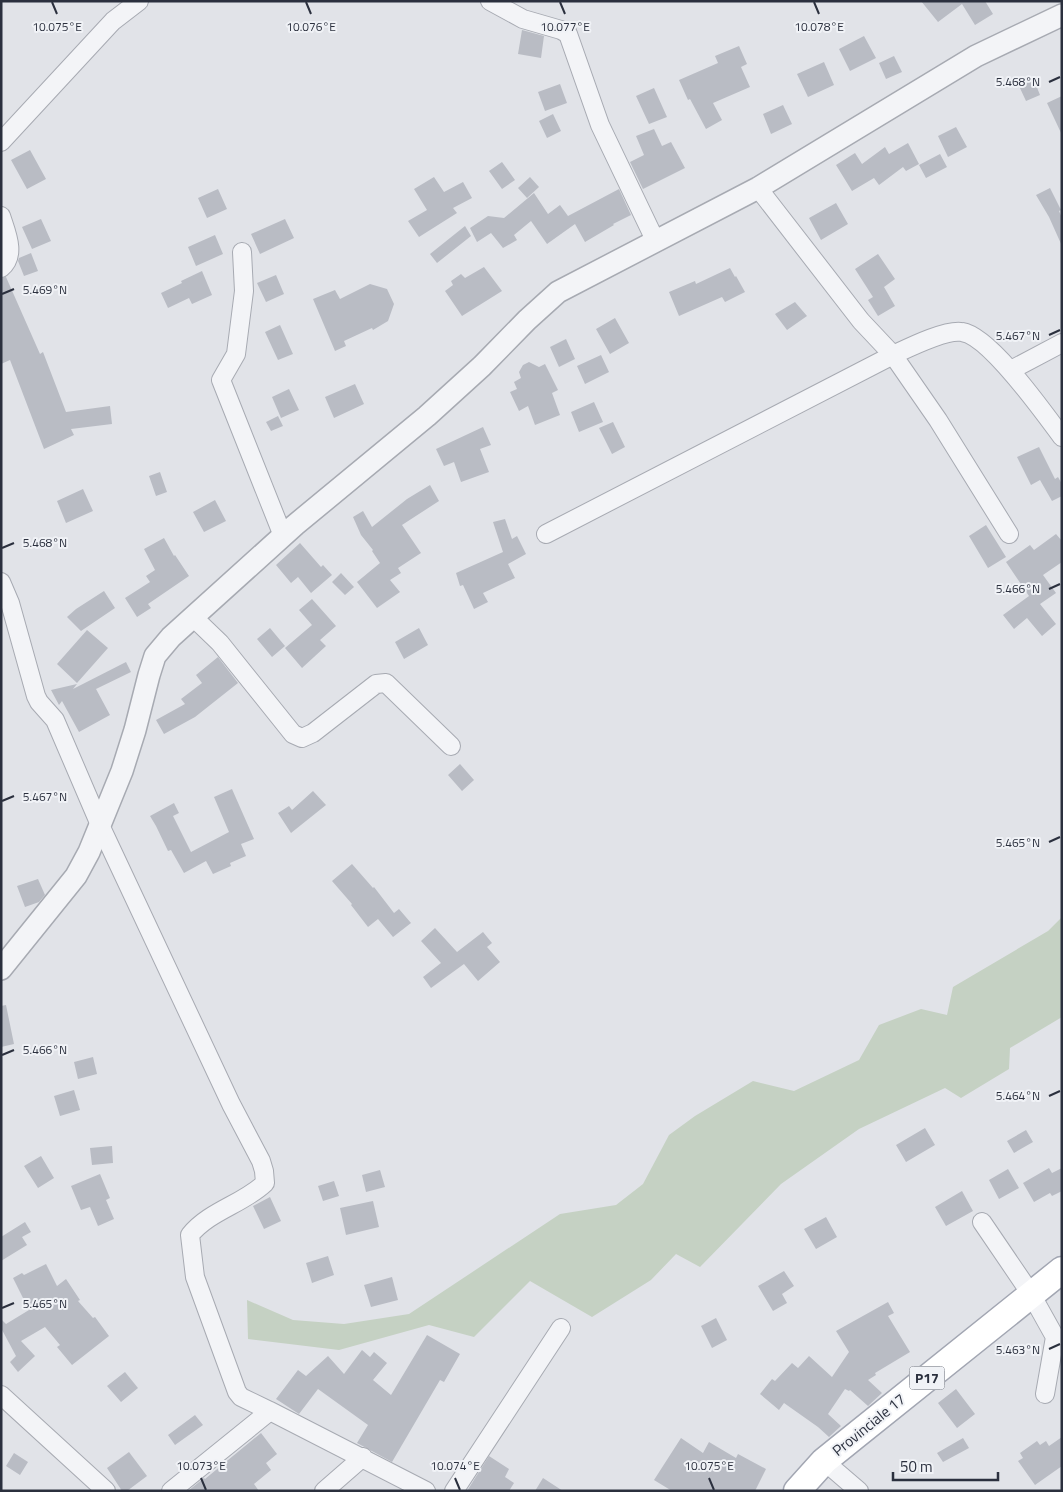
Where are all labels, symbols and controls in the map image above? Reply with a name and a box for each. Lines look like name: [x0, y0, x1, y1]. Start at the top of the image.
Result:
text: 10.075°E: [32, 17, 82, 36]
text: 10.076°E: [286, 17, 336, 36]
text: 10.077°E: [540, 17, 590, 36]
text: 10.078°E: [794, 17, 844, 36]
text: 5.468°N: [996, 72, 1040, 91]
text: 5.469°N: [23, 280, 67, 299]
text: 5.467°N: [996, 326, 1040, 345]
text: 5.468°N: [23, 533, 67, 552]
text: 5.466°N: [996, 579, 1040, 598]
text: 5.467°N: [23, 787, 67, 806]
text: 5.465°N: [996, 833, 1040, 852]
text: 5.466°N: [23, 1040, 67, 1059]
text: 5.464°N: [996, 1086, 1040, 1105]
text: 5.465°N: [23, 1294, 67, 1313]
text: 5.463°N: [996, 1340, 1040, 1359]
road number: P17: [910, 1366, 944, 1390]
street label: Provinciale 17: [827, 1388, 910, 1461]
scale bar: [893, 1450, 998, 1482]
text: 50 m: [900, 1455, 933, 1478]
text: 10.073°E: [176, 1456, 226, 1475]
text: 10.074°E: [430, 1456, 480, 1475]
text: 10.075°E: [684, 1456, 734, 1475]

